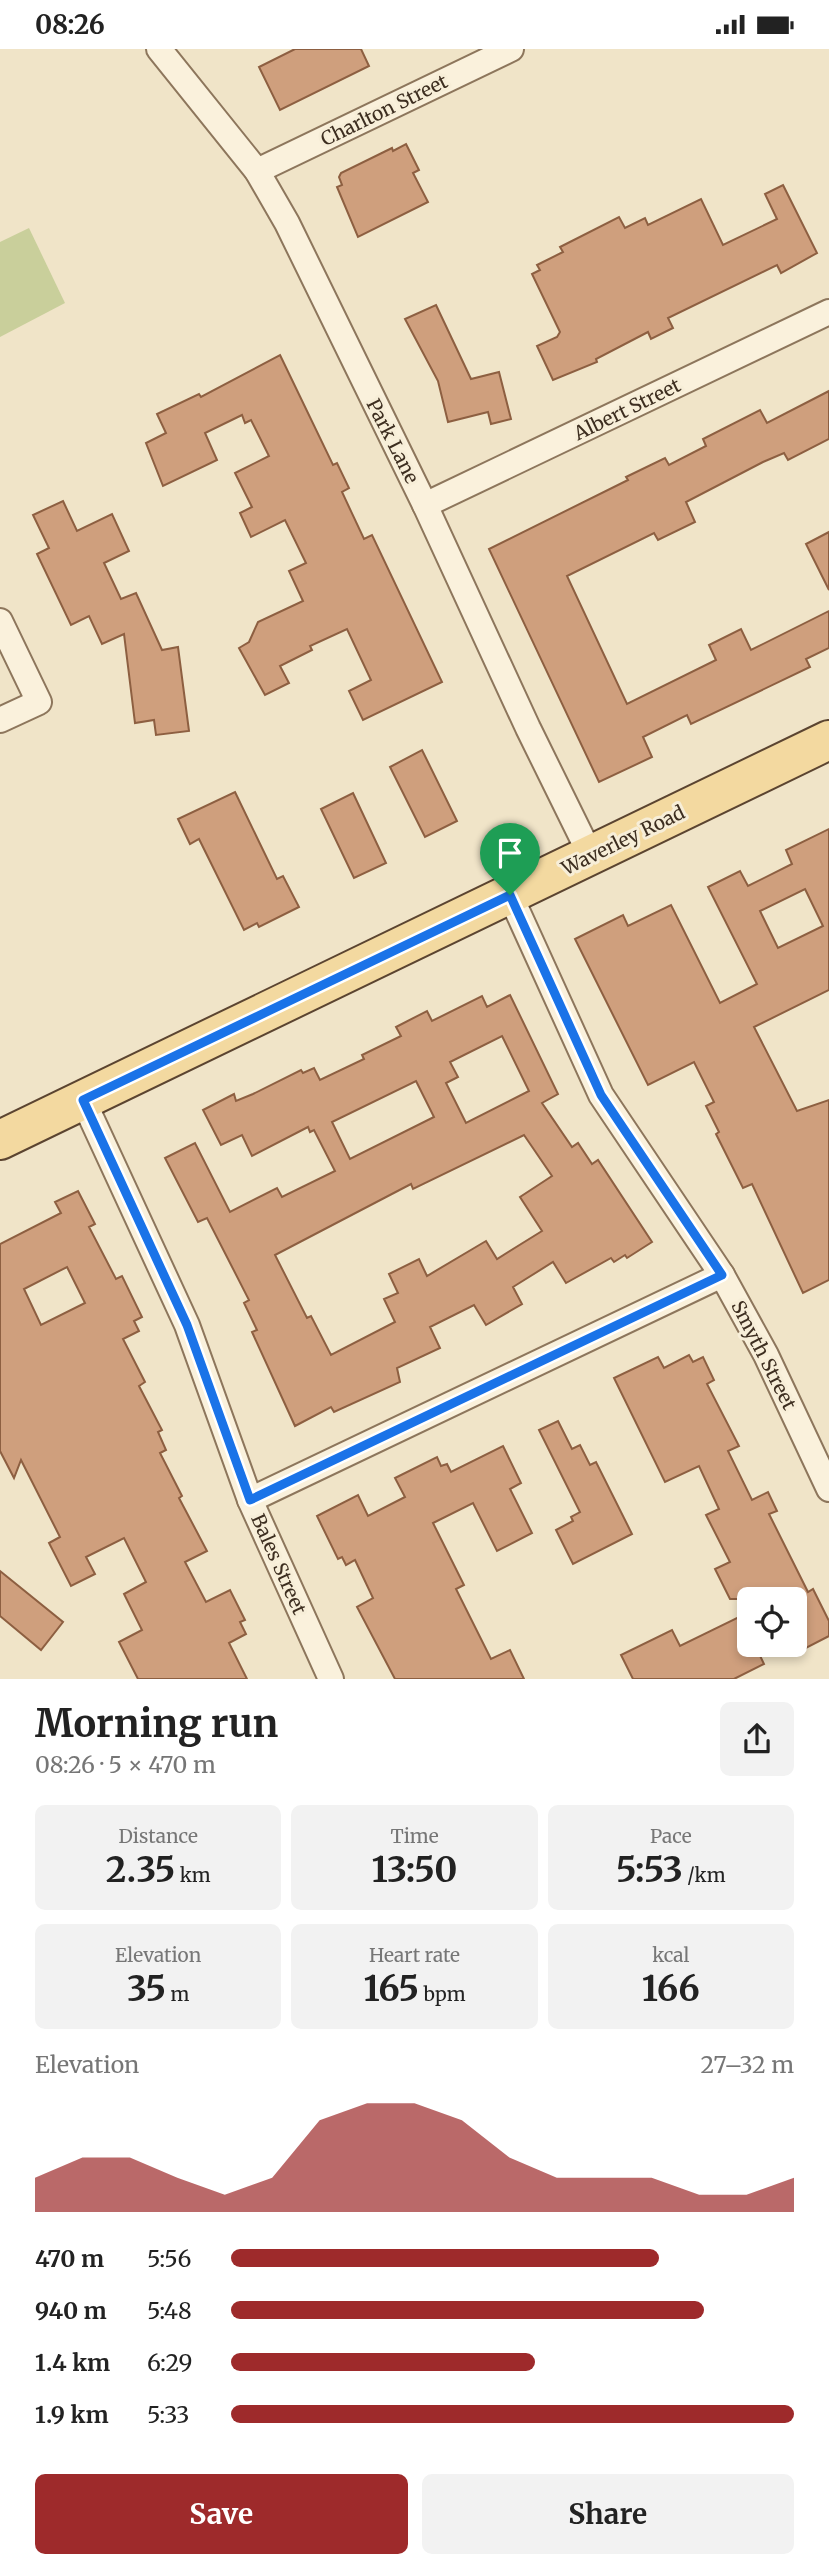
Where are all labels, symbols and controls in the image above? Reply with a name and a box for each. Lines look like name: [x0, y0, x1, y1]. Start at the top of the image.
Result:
text: 08:26: [35, 8, 105, 41]
street label: Charlton Street: [317, 69, 452, 151]
street label: Albert Street: [569, 373, 685, 446]
street label: Park Lane: [361, 395, 425, 487]
street label: Waverley Road: [557, 800, 689, 881]
pin: [480, 823, 540, 895]
icon: arrive: [491, 834, 529, 872]
street label: Smyth Street: [726, 1296, 802, 1414]
street label: Bales Street: [246, 1510, 312, 1619]
map controls: [737, 1587, 807, 1657]
button: locate: [737, 1587, 807, 1657]
text: Morning run: [35, 1700, 278, 1747]
button: share: [720, 1702, 794, 1776]
text: 08:26 · 5 × 470 m: [35, 1750, 216, 1779]
text: Distance: [118, 1824, 198, 1848]
text: Time: [390, 1824, 439, 1848]
text: Pace: [650, 1824, 692, 1848]
text: 2.35: [106, 1848, 175, 1892]
text: 13:50: [371, 1848, 458, 1892]
text: 5:53: [616, 1848, 683, 1892]
text: km: [175, 1863, 211, 1887]
text: /km: [683, 1863, 726, 1887]
text: Elevation: [115, 1943, 201, 1967]
text: Heart rate: [369, 1943, 460, 1967]
text: kcal: [652, 1943, 690, 1967]
text: 35: [127, 1967, 166, 2011]
text: 165: [363, 1967, 419, 2011]
text: 166: [642, 1967, 700, 2011]
text: m: [166, 1982, 189, 2006]
text: bpm: [419, 1982, 466, 2006]
text: Elevation: [35, 2050, 139, 2079]
text: 27–32 m: [701, 2050, 794, 2079]
text: 470 m: [35, 2244, 104, 2273]
text: 5:56: [147, 2244, 191, 2273]
text: 940 m: [35, 2296, 107, 2325]
text: 5:48: [147, 2296, 192, 2325]
text: 1.4 km: [35, 2348, 110, 2377]
text: 6:29: [147, 2348, 192, 2377]
text: 1.9 km: [35, 2400, 109, 2429]
text: 5:33: [147, 2400, 189, 2429]
button: Save: [35, 2474, 408, 2554]
button: Share: [422, 2474, 794, 2554]

